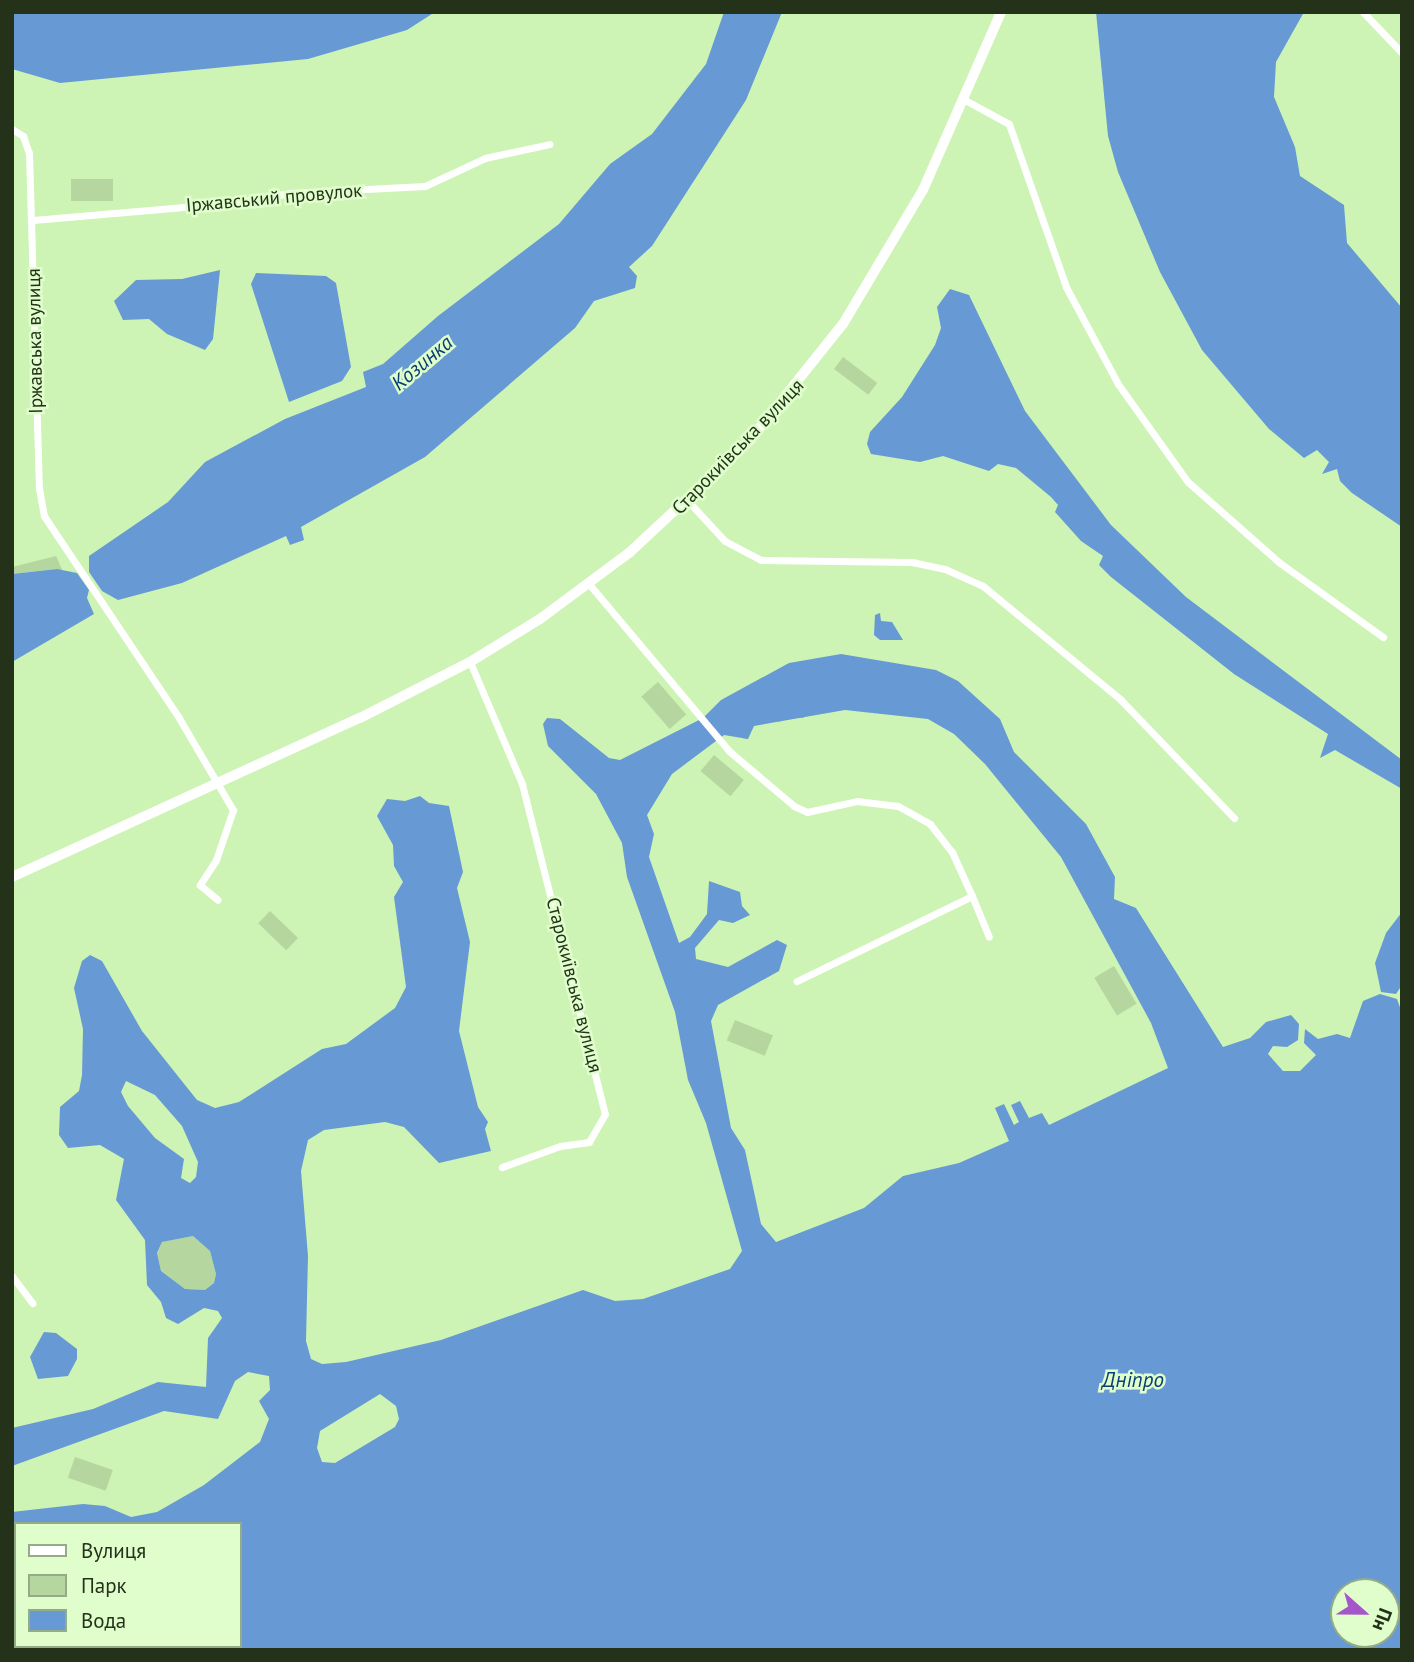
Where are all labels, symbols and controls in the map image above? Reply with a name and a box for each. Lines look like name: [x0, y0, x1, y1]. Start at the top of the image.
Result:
street label: Іржавський провулок: [185, 179, 363, 217]
street label: Іржавська вулиця: [22, 268, 48, 414]
water label: Козинка: [386, 330, 458, 396]
street label: Старокиївська вулиця: [667, 374, 809, 520]
street label: Старокиївська вулиця: [541, 895, 607, 1075]
water label: Дніпро: [1102, 1367, 1164, 1393]
legend: [14, 1522, 242, 1648]
text: Вулиця: [81, 1537, 146, 1564]
text: Парк: [81, 1572, 127, 1599]
north arrow: [1330, 1578, 1400, 1648]
text: Пн: [1368, 1605, 1398, 1635]
text: Вода: [81, 1607, 126, 1634]

